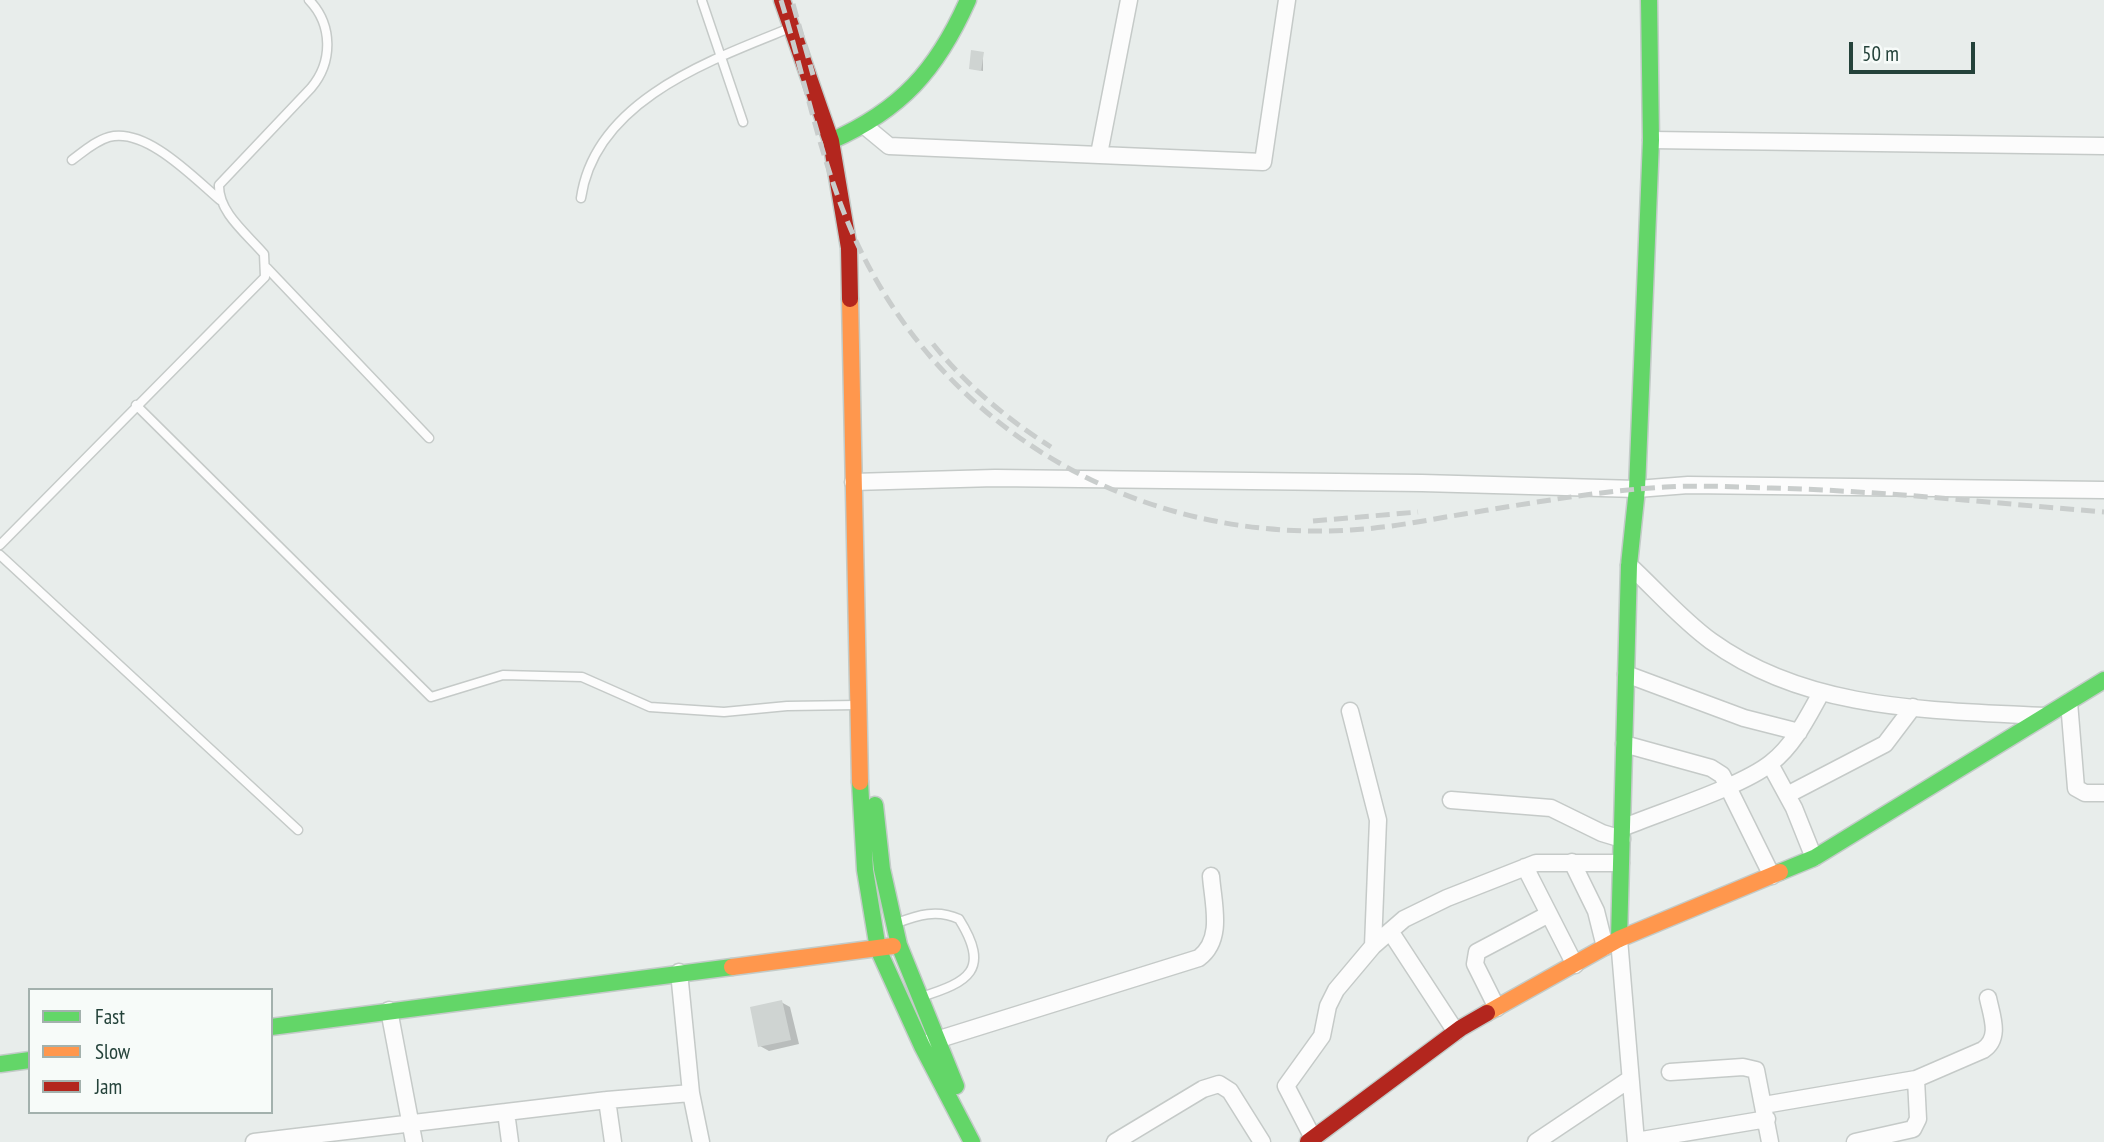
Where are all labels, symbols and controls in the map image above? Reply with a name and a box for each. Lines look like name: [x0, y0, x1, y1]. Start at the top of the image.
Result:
scale bar: [1852, 28, 1978, 72]
text: 50 m: [1862, 40, 1899, 67]
legend: [28, 988, 273, 1114]
text: Fast: [95, 1003, 125, 1030]
text: Slow: [95, 1038, 130, 1065]
text: Jam: [95, 1073, 122, 1100]

